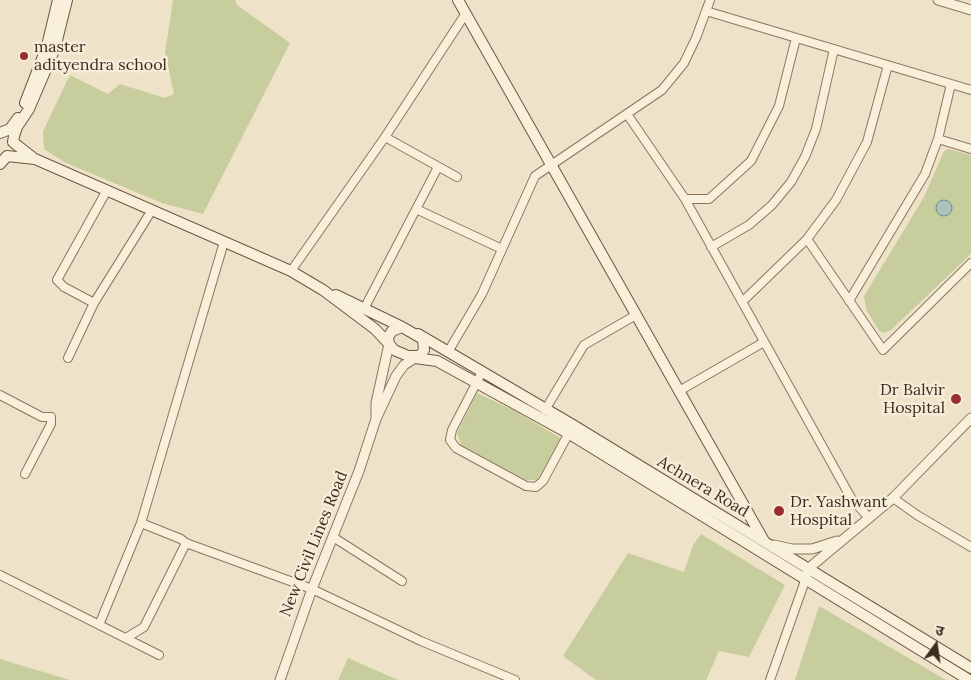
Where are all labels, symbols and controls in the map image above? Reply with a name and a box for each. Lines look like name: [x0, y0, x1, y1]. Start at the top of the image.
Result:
place label: master adityendra school: [34, 37, 167, 75]
marker: master adityendra school: [18, 50, 30, 62]
place label: Dr Balvir Hospital: [880, 380, 945, 418]
marker: Dr Balvir Hospital: [949, 392, 963, 406]
street label: Achnera Road: [654, 452, 752, 522]
street label: New Civil Lines Road: [276, 468, 352, 620]
place label: Dr. Yashwant Hospital: [790, 492, 888, 530]
marker: Dr. Yashwant Hospital: [772, 504, 786, 518]
north arrow: [911, 620, 961, 670]
text: उ: [933, 621, 946, 640]

